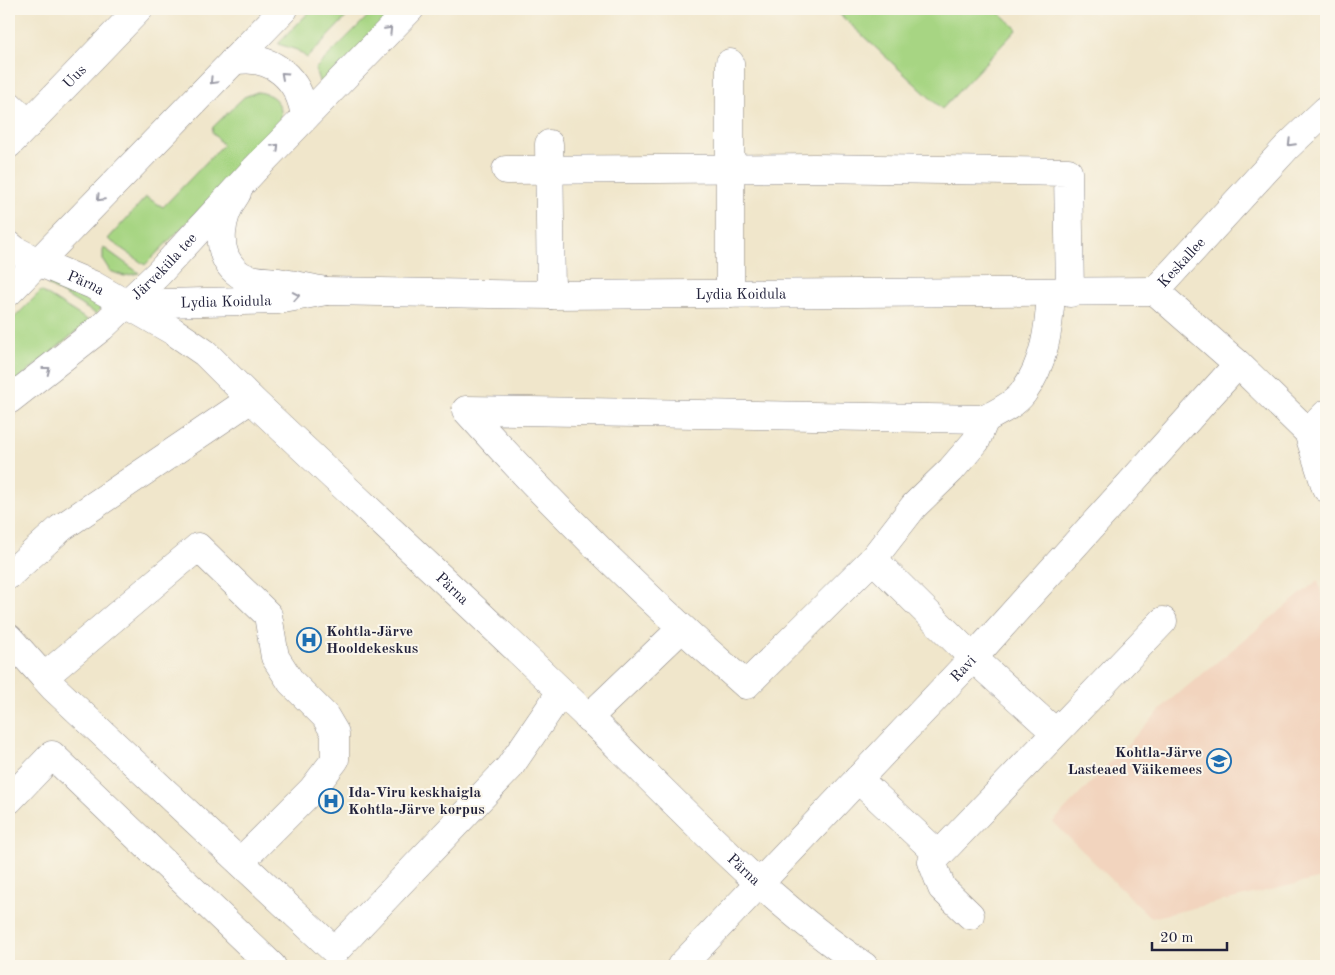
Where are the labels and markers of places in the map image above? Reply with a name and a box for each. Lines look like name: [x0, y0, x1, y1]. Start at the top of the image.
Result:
place label: Kohtla-Järve Hooldekeskus: [326, 625, 418, 657]
hospital icon: Kohtla-Järve Hooldekeskus: [296, 627, 322, 653]
place label: Kohtla-Järve Lasteaed Väikemees: [1067, 746, 1202, 778]
school or university icon: Kohtla-Järve Lasteaed Väikemees: [1206, 748, 1232, 774]
place label: Ida-Viru keskhaigla Kohtla-Järve korpus: [348, 786, 485, 818]
hospital icon: Ida-Viru keskhaigla Kohtla-Järve korpus: [318, 788, 344, 814]

